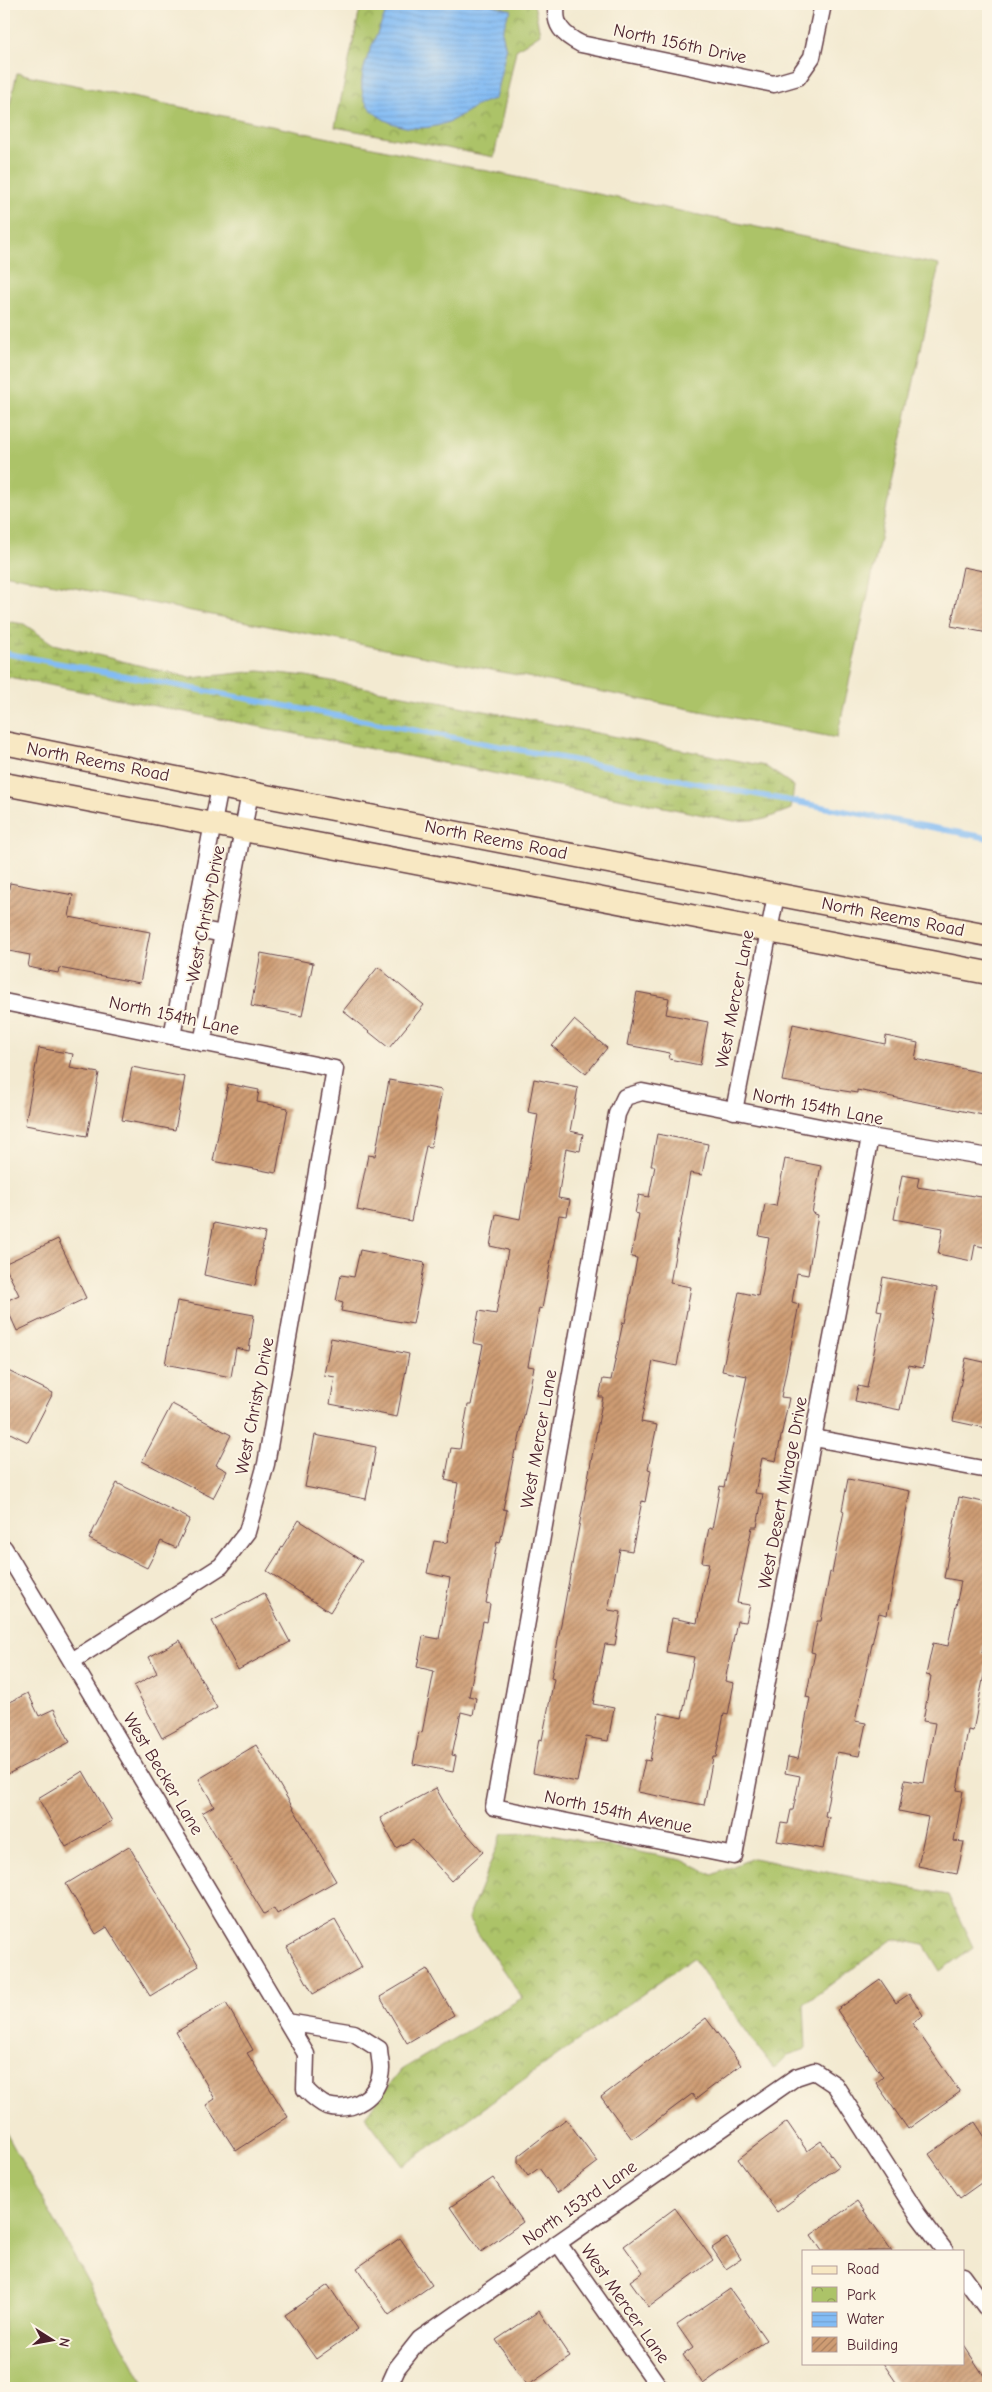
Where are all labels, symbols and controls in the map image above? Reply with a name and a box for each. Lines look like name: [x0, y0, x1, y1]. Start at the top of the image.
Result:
street label: North 156th Drive: [612, 20, 748, 68]
street label: North Reems Road: [25, 738, 171, 786]
street label: North Reems Road: [423, 816, 569, 864]
street label: West Christy Drive: [182, 844, 230, 984]
street label: North Reems Road: [820, 893, 966, 941]
street label: West Mercer Lane: [711, 928, 759, 1070]
street label: North 154th Lane: [107, 992, 241, 1040]
street label: North 154th Lane: [751, 1084, 885, 1130]
street label: West Christy Drive: [231, 1336, 279, 1476]
street label: West Mercer Lane: [516, 1368, 562, 1510]
street label: West Desert Mirage Drive: [754, 1395, 812, 1591]
street label: West Becker Lane: [118, 1709, 208, 1839]
street label: North 154th Avenue: [542, 1786, 694, 1838]
street label: North 153rd Lane: [519, 2156, 641, 2250]
street label: West Mercer Lane: [576, 2240, 674, 2368]
legend: [802, 2250, 964, 2364]
text: Road: [847, 2260, 879, 2278]
text: Park: [847, 2286, 876, 2304]
text: Water: [847, 2310, 884, 2328]
north arrow: [28, 2314, 78, 2364]
text: N: [55, 2336, 73, 2348]
text: Building: [847, 2336, 898, 2354]

